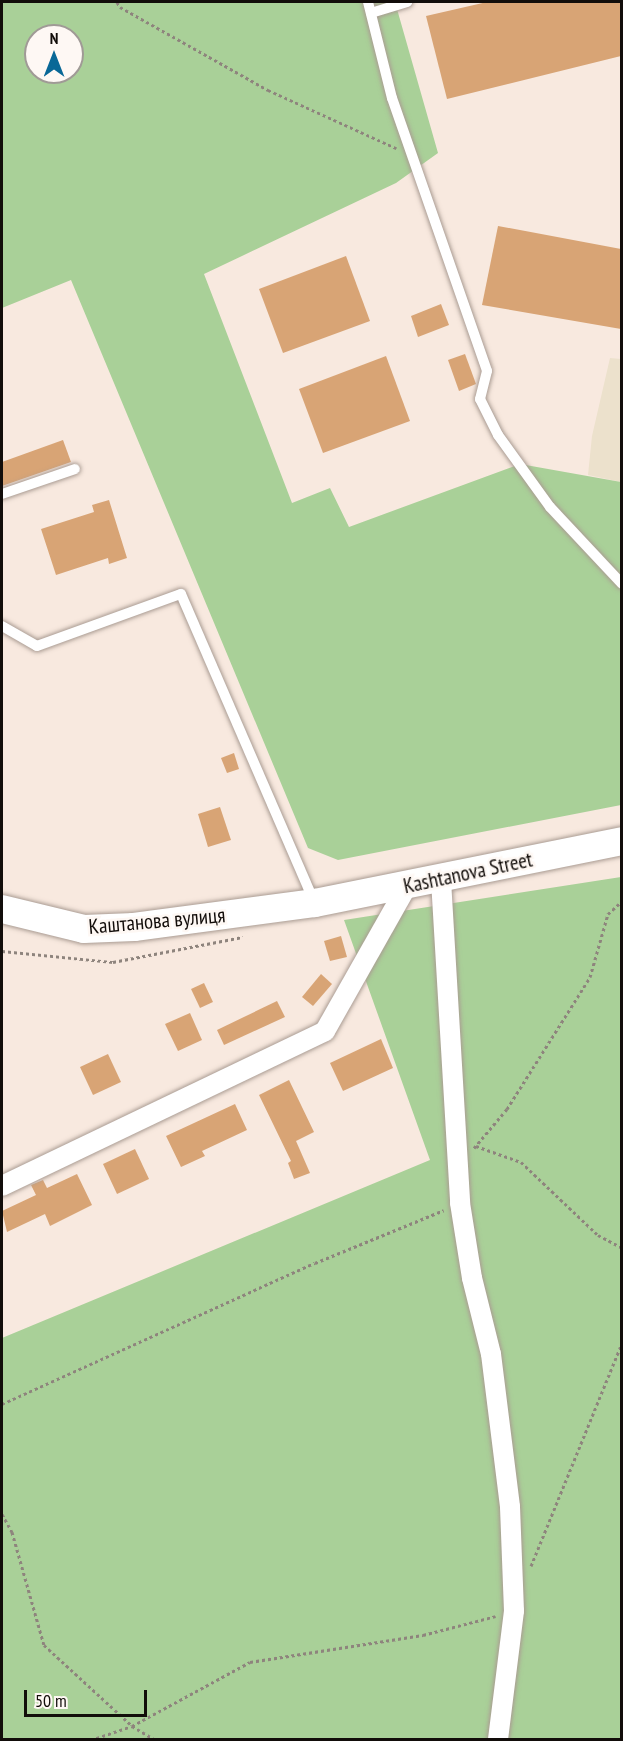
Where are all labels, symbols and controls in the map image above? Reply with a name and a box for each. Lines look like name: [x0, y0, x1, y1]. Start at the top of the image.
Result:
north arrow: [24, 24, 84, 84]
text: N: [50, 28, 58, 48]
street label: Kashtanova Street: [401, 847, 535, 899]
street label: Каштанова вулиця: [88, 902, 226, 940]
scale bar: [27, 1678, 150, 1716]
text: 50 m: [35, 1689, 67, 1712]

